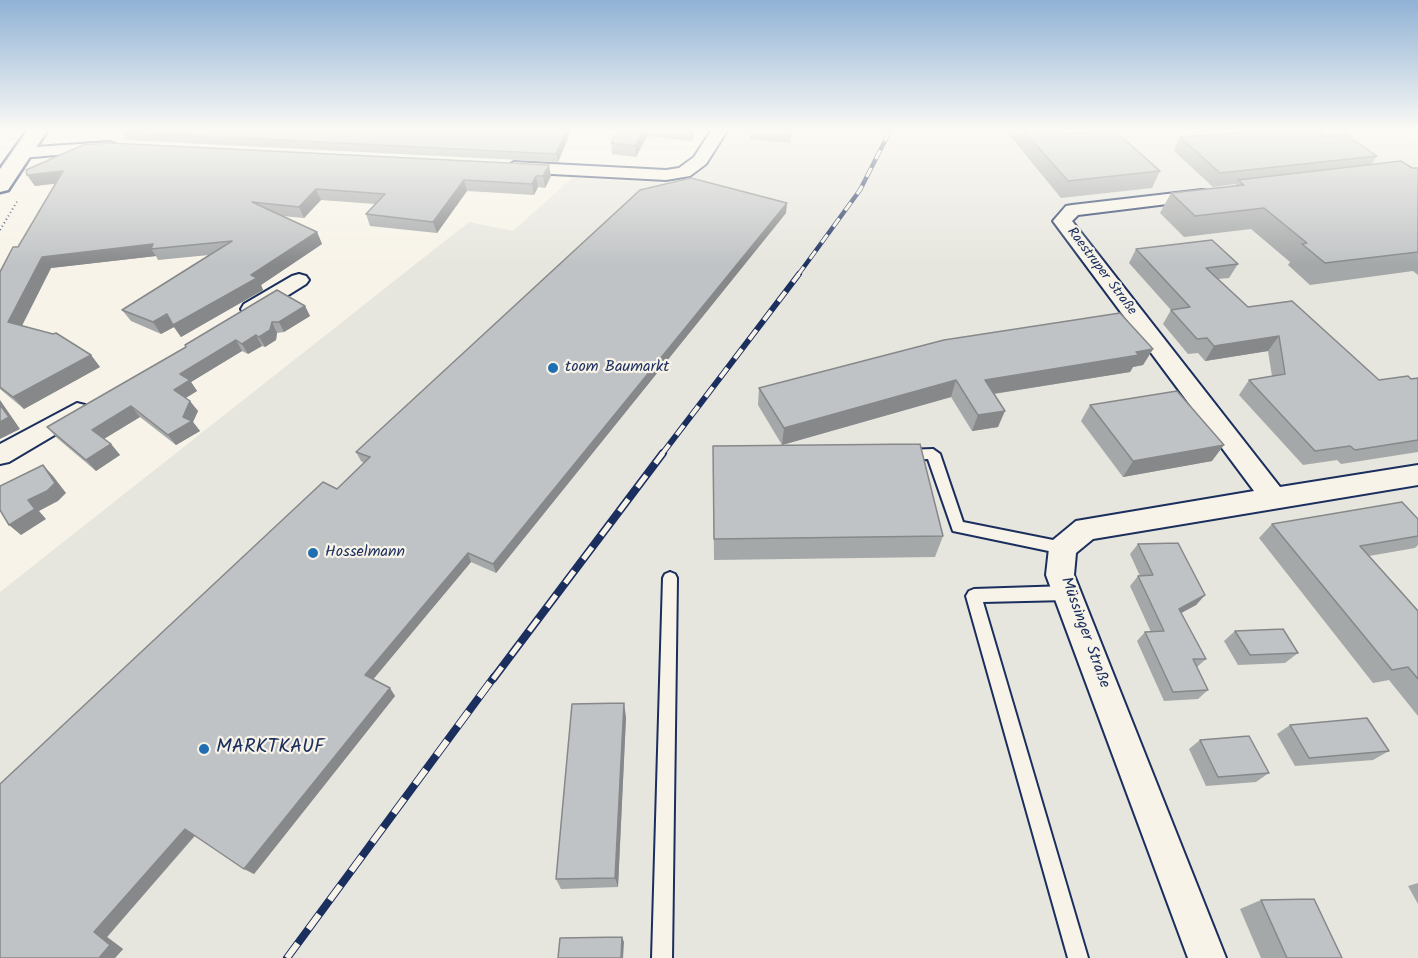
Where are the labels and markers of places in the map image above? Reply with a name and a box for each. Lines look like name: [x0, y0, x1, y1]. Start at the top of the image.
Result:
place label: toom Baumarkt: [565, 358, 669, 378]
marker: toom Baumarkt: [546, 361, 560, 375]
place label: Hosselmann: [325, 543, 405, 563]
marker: Hosselmann: [306, 546, 320, 560]
place label: MARKTKAUF: [216, 737, 325, 761]
marker: MARKTKAUF: [197, 742, 211, 756]

